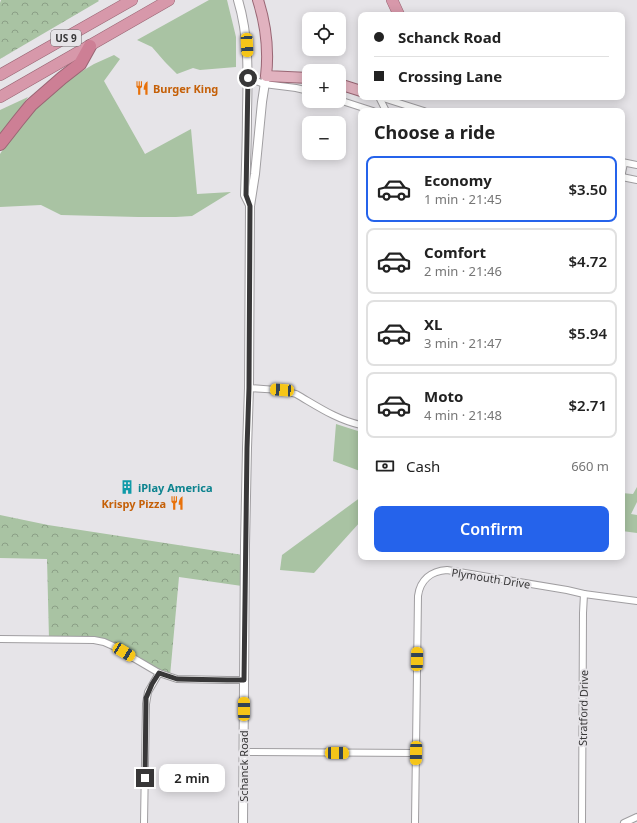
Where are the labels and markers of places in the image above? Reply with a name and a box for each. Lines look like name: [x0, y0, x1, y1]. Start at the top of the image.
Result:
restaurant icon: Burger King: [134, 80, 150, 96]
place label: Burger King: [153, 81, 218, 96]
building icon: iPlay America: [119, 479, 135, 495]
place label: iPlay America: [138, 480, 213, 495]
restaurant icon: Krispy Pizza: [169, 495, 185, 511]
place label: Krispy Pizza: [102, 496, 166, 511]

